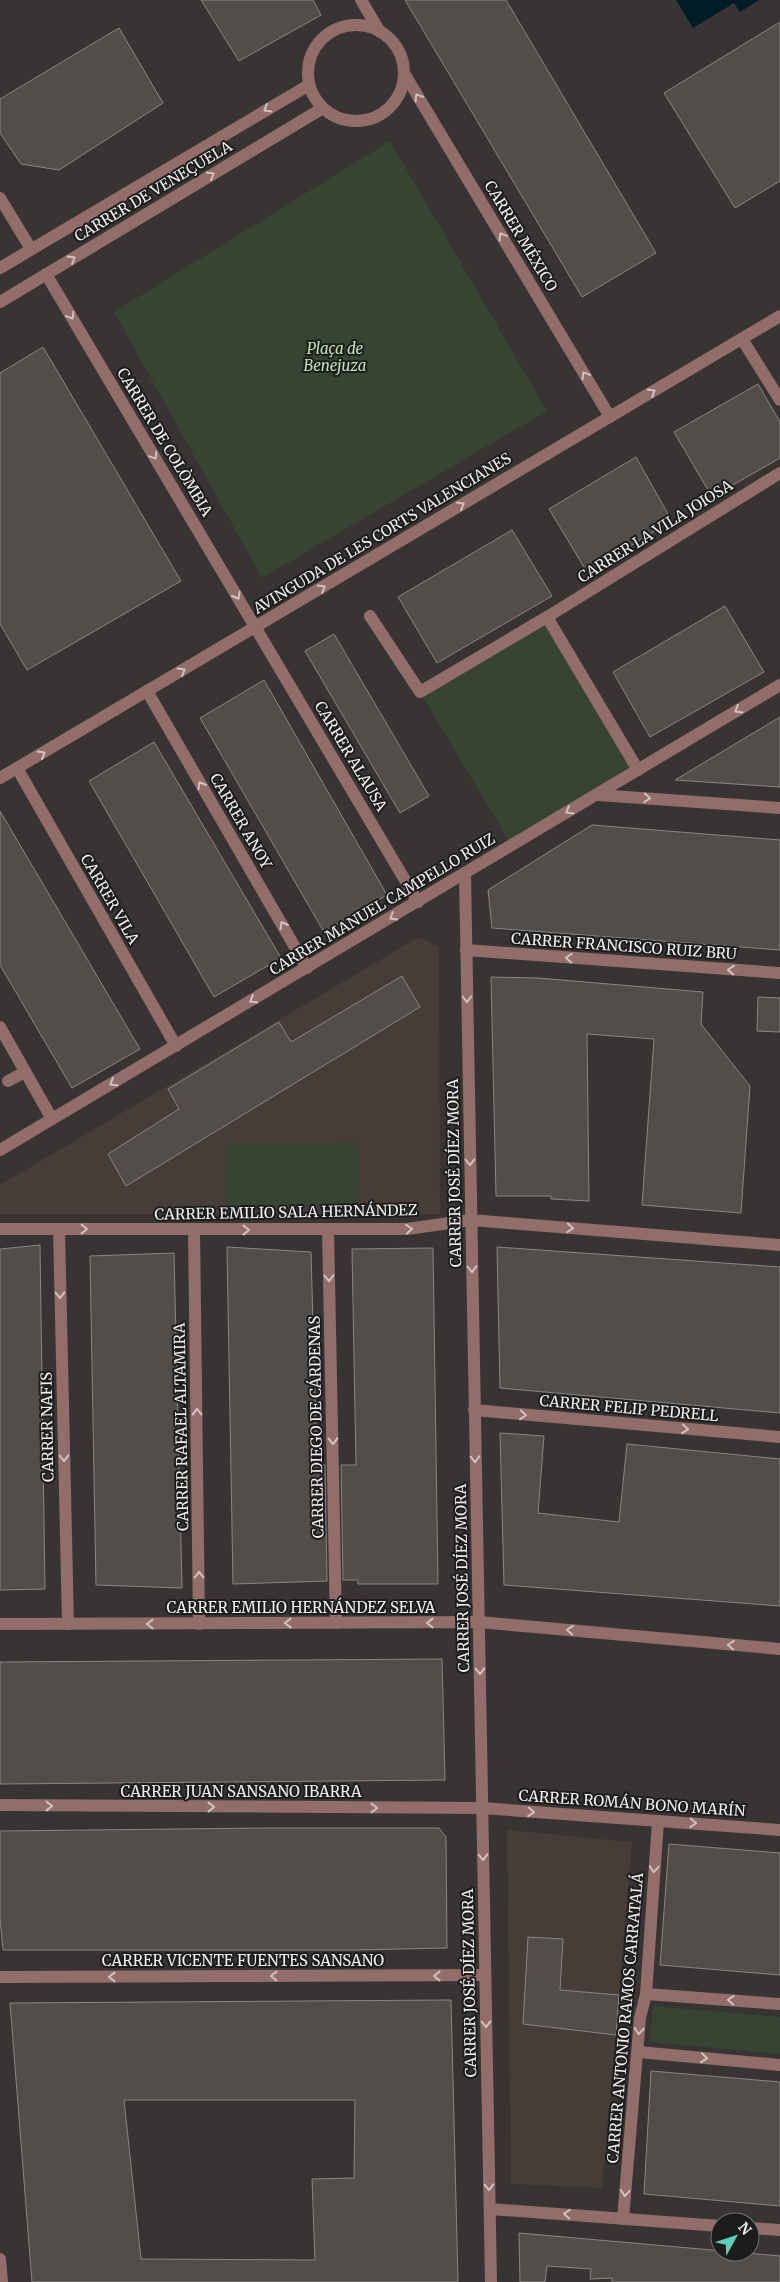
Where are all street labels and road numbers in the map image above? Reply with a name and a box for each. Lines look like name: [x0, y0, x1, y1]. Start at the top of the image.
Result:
street label: CARRER DE VENEÇUELA: [71, 136, 236, 246]
street label: CARRER MÉXICO: [480, 177, 563, 295]
street label: CARRER DE COLÒMBIA: [113, 364, 218, 520]
street label: AVINGUDA DE LES CORTS VALENCIANES: [249, 448, 515, 618]
street label: CARRER LA VILA JOIOSA: [574, 475, 736, 587]
street label: CARRER ALAUSA: [311, 697, 392, 815]
street label: CARRER ANOY: [206, 770, 276, 872]
street label: CARRER MANUEL CAMPELLO RUIZ: [266, 829, 499, 979]
street label: CARRER VILA: [77, 851, 144, 948]
street label: CARRER FRANCISCO RUIZ BRU: [511, 929, 737, 963]
street label: CARRER JOSÉ DÍEZ MORA: [442, 1078, 465, 1267]
street label: CARRER EMILIO SALA HERNÁNDEZ: [154, 1199, 418, 1224]
street label: CARRER DIEGO DE CÁRDENAS: [304, 1315, 327, 1539]
street label: CARRER RAFAEL ALTAMIRA: [170, 1322, 192, 1531]
street label: CARRER NAFIS: [37, 1372, 57, 1482]
street label: CARRER FELIP PEDRELL: [539, 1391, 720, 1425]
street label: CARRER JOSÉ DÍEZ MORA: [450, 1483, 473, 1672]
street label: CARRER EMILIO HERNÁNDEZ SELVA: [167, 1597, 436, 1617]
street label: CARRER JUAN SANSANO IBARRA: [120, 1782, 362, 1801]
street label: CARRER ROMÁN BONO MARÍN: [518, 1785, 747, 1820]
street label: CARRER ANTONIO RAMOS CARRATALÁ: [602, 1871, 647, 2164]
street label: CARRER JOSÉ DÍEZ MORA: [457, 1888, 480, 2077]
street label: CARRER VICENTE FUENTES SANSANO: [102, 1951, 384, 1970]

